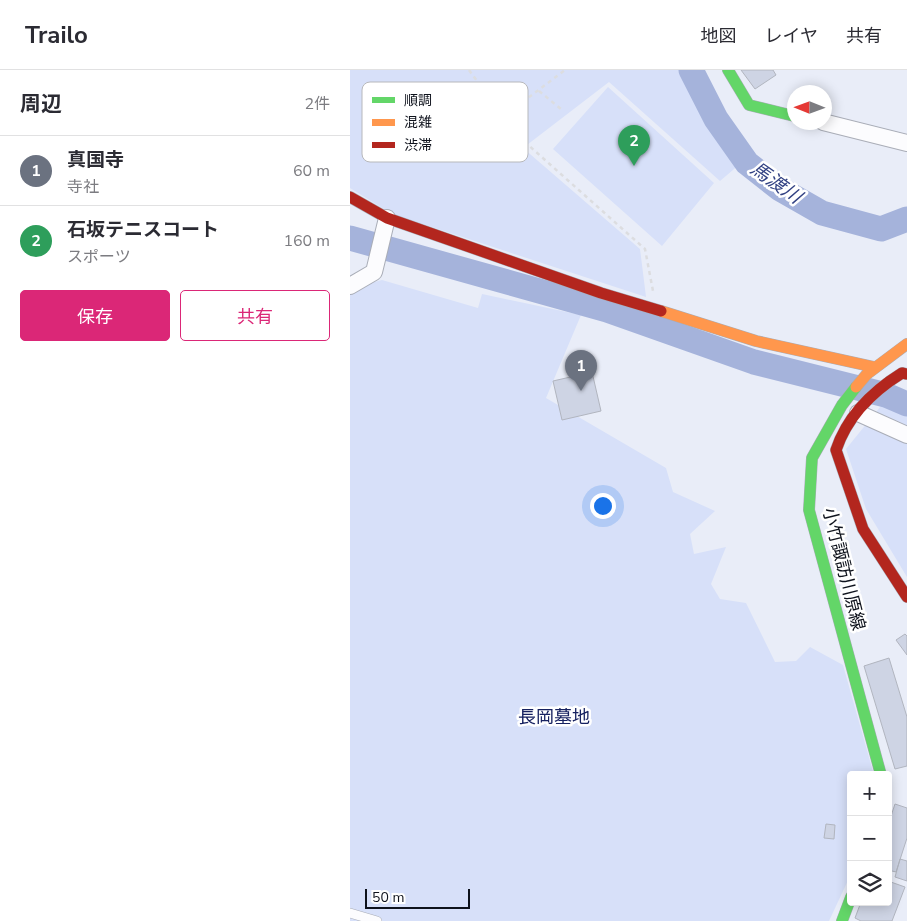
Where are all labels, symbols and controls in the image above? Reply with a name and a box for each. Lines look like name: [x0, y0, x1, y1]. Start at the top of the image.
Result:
text: Trailo: [25, 19, 88, 51]
text: 地図: [701, 24, 737, 48]
text: レイヤ: [765, 24, 818, 48]
text: 共有: [846, 24, 882, 48]
legend: [362, 82, 528, 162]
north arrow: [787, 85, 832, 130]
text: 周辺: [20, 90, 62, 118]
text: 順調: [404, 91, 432, 110]
text: 2件: [304, 93, 330, 115]
text: 混雑: [404, 113, 432, 132]
pin: 2: [618, 125, 650, 166]
text: 渋滞: [404, 136, 432, 155]
text: 真国寺: [67, 147, 124, 173]
water label: 馬渡川: [745, 156, 808, 211]
text: 1: [31, 160, 41, 182]
text: 60 m: [293, 160, 330, 182]
text: 寺社: [67, 176, 99, 198]
text: 石坂テニスコート: [67, 217, 219, 243]
text: 2: [31, 230, 41, 252]
text: 160 m: [283, 230, 330, 252]
text: スポーツ: [67, 246, 131, 268]
button: 保存: [20, 290, 170, 341]
button: 共有: [180, 290, 330, 341]
pin: 1: [565, 350, 597, 391]
your location: [590, 493, 616, 519]
street label: 小竹諏訪川原線: [817, 505, 871, 633]
park label: 長岡墓地: [518, 705, 590, 729]
map controls: [847, 771, 892, 906]
button: +: [847, 771, 892, 816]
button: −: [847, 816, 892, 861]
button: layers: [847, 861, 892, 906]
scale bar: [365, 886, 470, 909]
text: 50 m: [372, 888, 404, 907]

